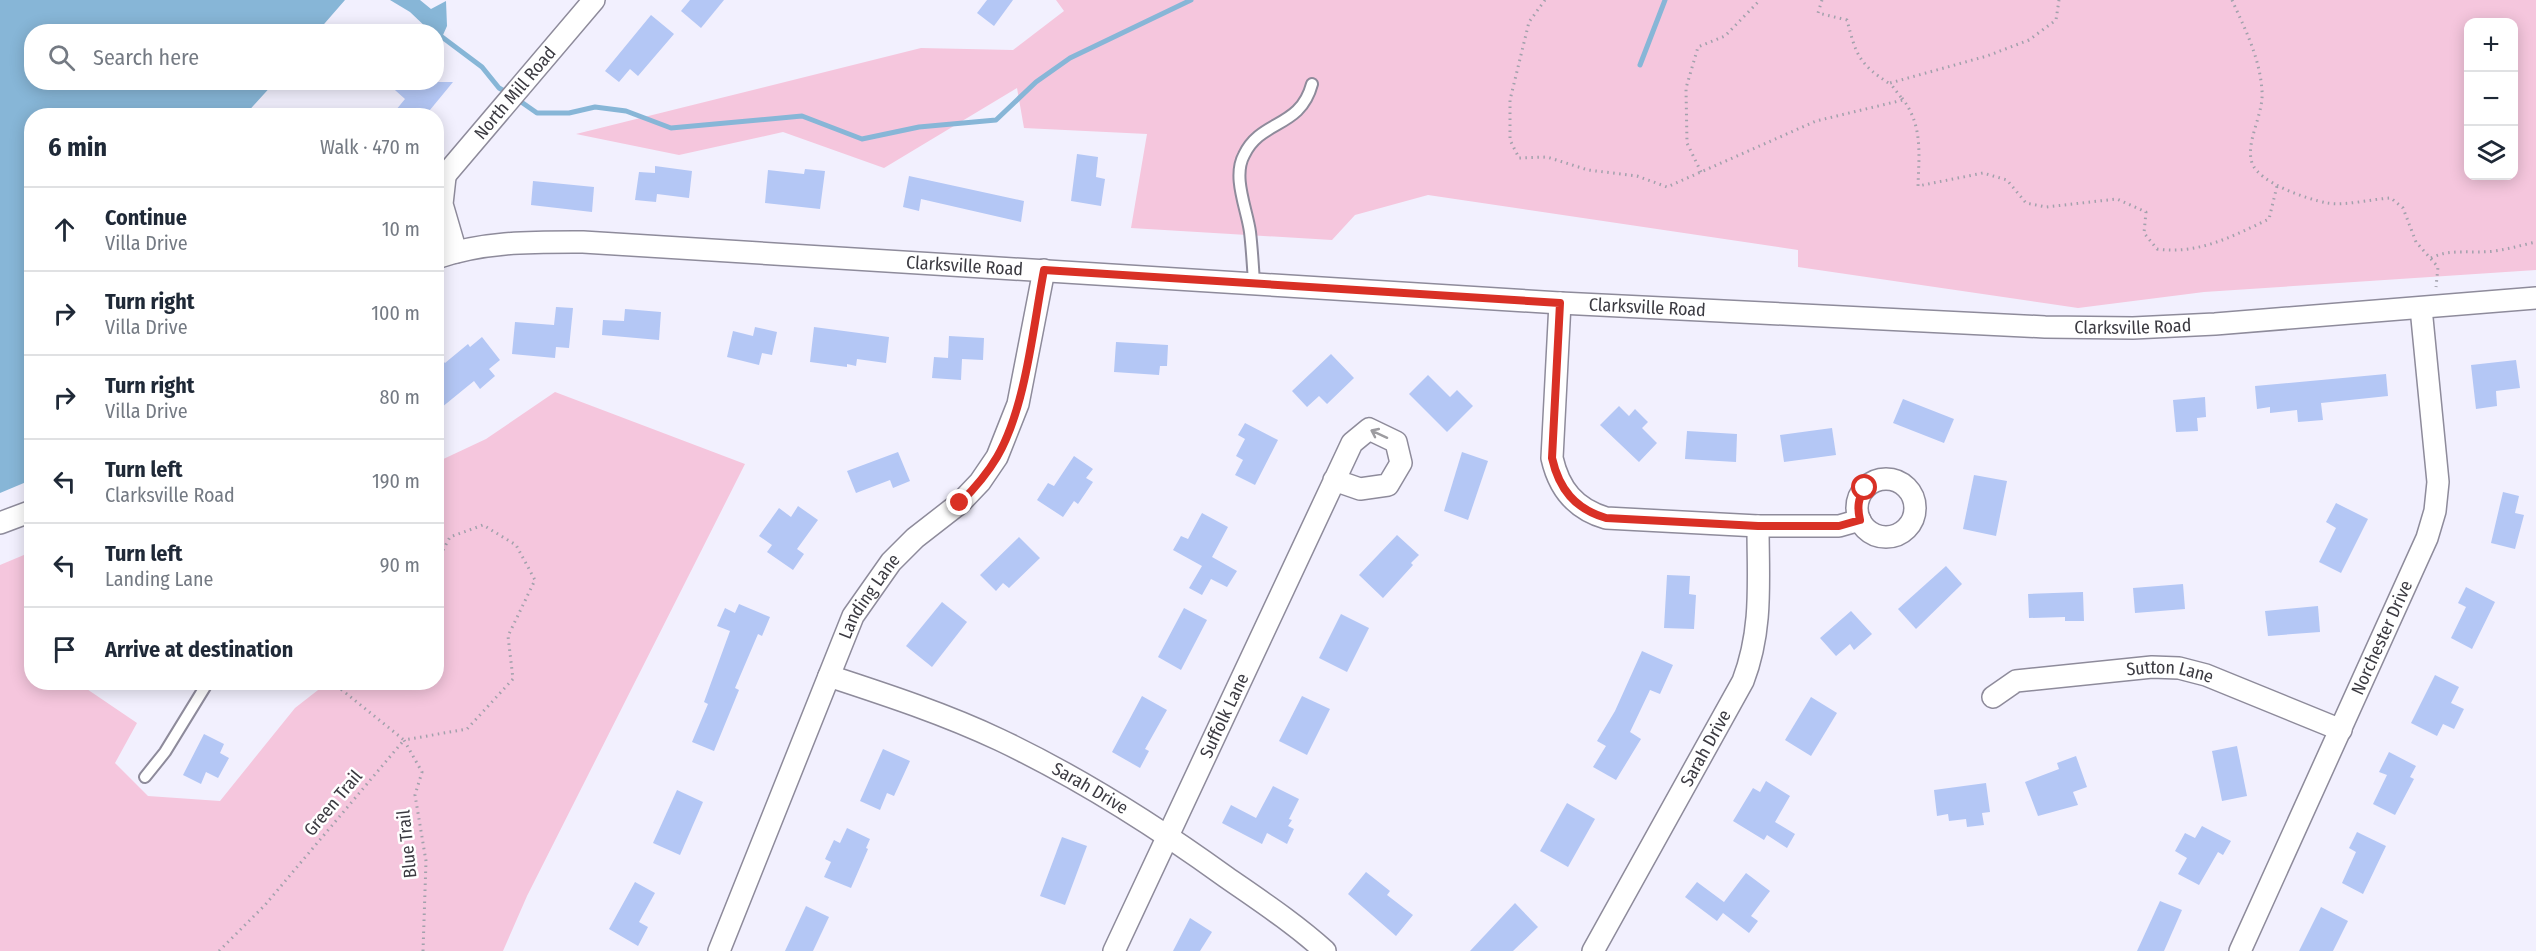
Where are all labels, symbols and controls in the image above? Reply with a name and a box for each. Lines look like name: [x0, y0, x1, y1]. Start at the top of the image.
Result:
map controls: [2464, 18, 2518, 180]
button: +: [2464, 18, 2518, 72]
search box: [24, 24, 444, 90]
icon: search: [45, 41, 78, 74]
street label: North Mill Road: [469, 42, 561, 144]
text: Search here: [93, 44, 199, 71]
button: −: [2464, 72, 2518, 126]
button: layers: [2464, 126, 2518, 180]
text: 6 min: [48, 132, 107, 163]
text: Walk · 470 m: [320, 135, 420, 159]
text: Continue: [105, 204, 187, 231]
icon: ahead: [48, 213, 81, 246]
text: 10 m: [382, 217, 420, 241]
text: Villa Drive: [105, 231, 188, 255]
street label: Clarksville Road: [906, 251, 1024, 280]
text: Turn right: [105, 288, 194, 315]
street label: Clarksville Road: [1588, 293, 1706, 321]
icon: right: [48, 297, 81, 330]
text: 100 m: [371, 301, 420, 325]
street label: Clarksville Road: [2074, 314, 2192, 339]
text: Villa Drive: [105, 315, 188, 339]
text: Turn right: [105, 372, 194, 399]
icon: right: [48, 381, 81, 414]
text: 80 m: [380, 385, 420, 409]
text: Villa Drive: [105, 399, 188, 423]
one-way arrow: [1370, 427, 1388, 439]
text: Turn left: [105, 456, 183, 483]
icon: left: [48, 465, 81, 498]
text: 190 m: [372, 469, 420, 493]
route start: [1851, 474, 1877, 500]
text: Clarksville Road: [105, 483, 235, 507]
route end: [946, 489, 972, 515]
text: Turn left: [105, 540, 183, 567]
street label: Landing Lane: [834, 548, 905, 642]
icon: left: [48, 549, 81, 582]
text: 90 m: [380, 553, 420, 577]
text: Landing Lane: [105, 567, 213, 591]
street label: Norchester Drive: [2346, 577, 2417, 698]
icon: arrive: [48, 633, 81, 666]
text: Arrive at destination: [105, 636, 293, 663]
street label: Sutton Lane: [2125, 656, 2217, 688]
street label: Suffolk Lane: [1195, 670, 1254, 761]
street label: Sarah Drive: [1676, 706, 1736, 790]
street label: Sarah Drive: [1048, 758, 1132, 819]
street label: Green Trail: [299, 765, 367, 840]
street label: Blue Trail: [392, 808, 422, 879]

